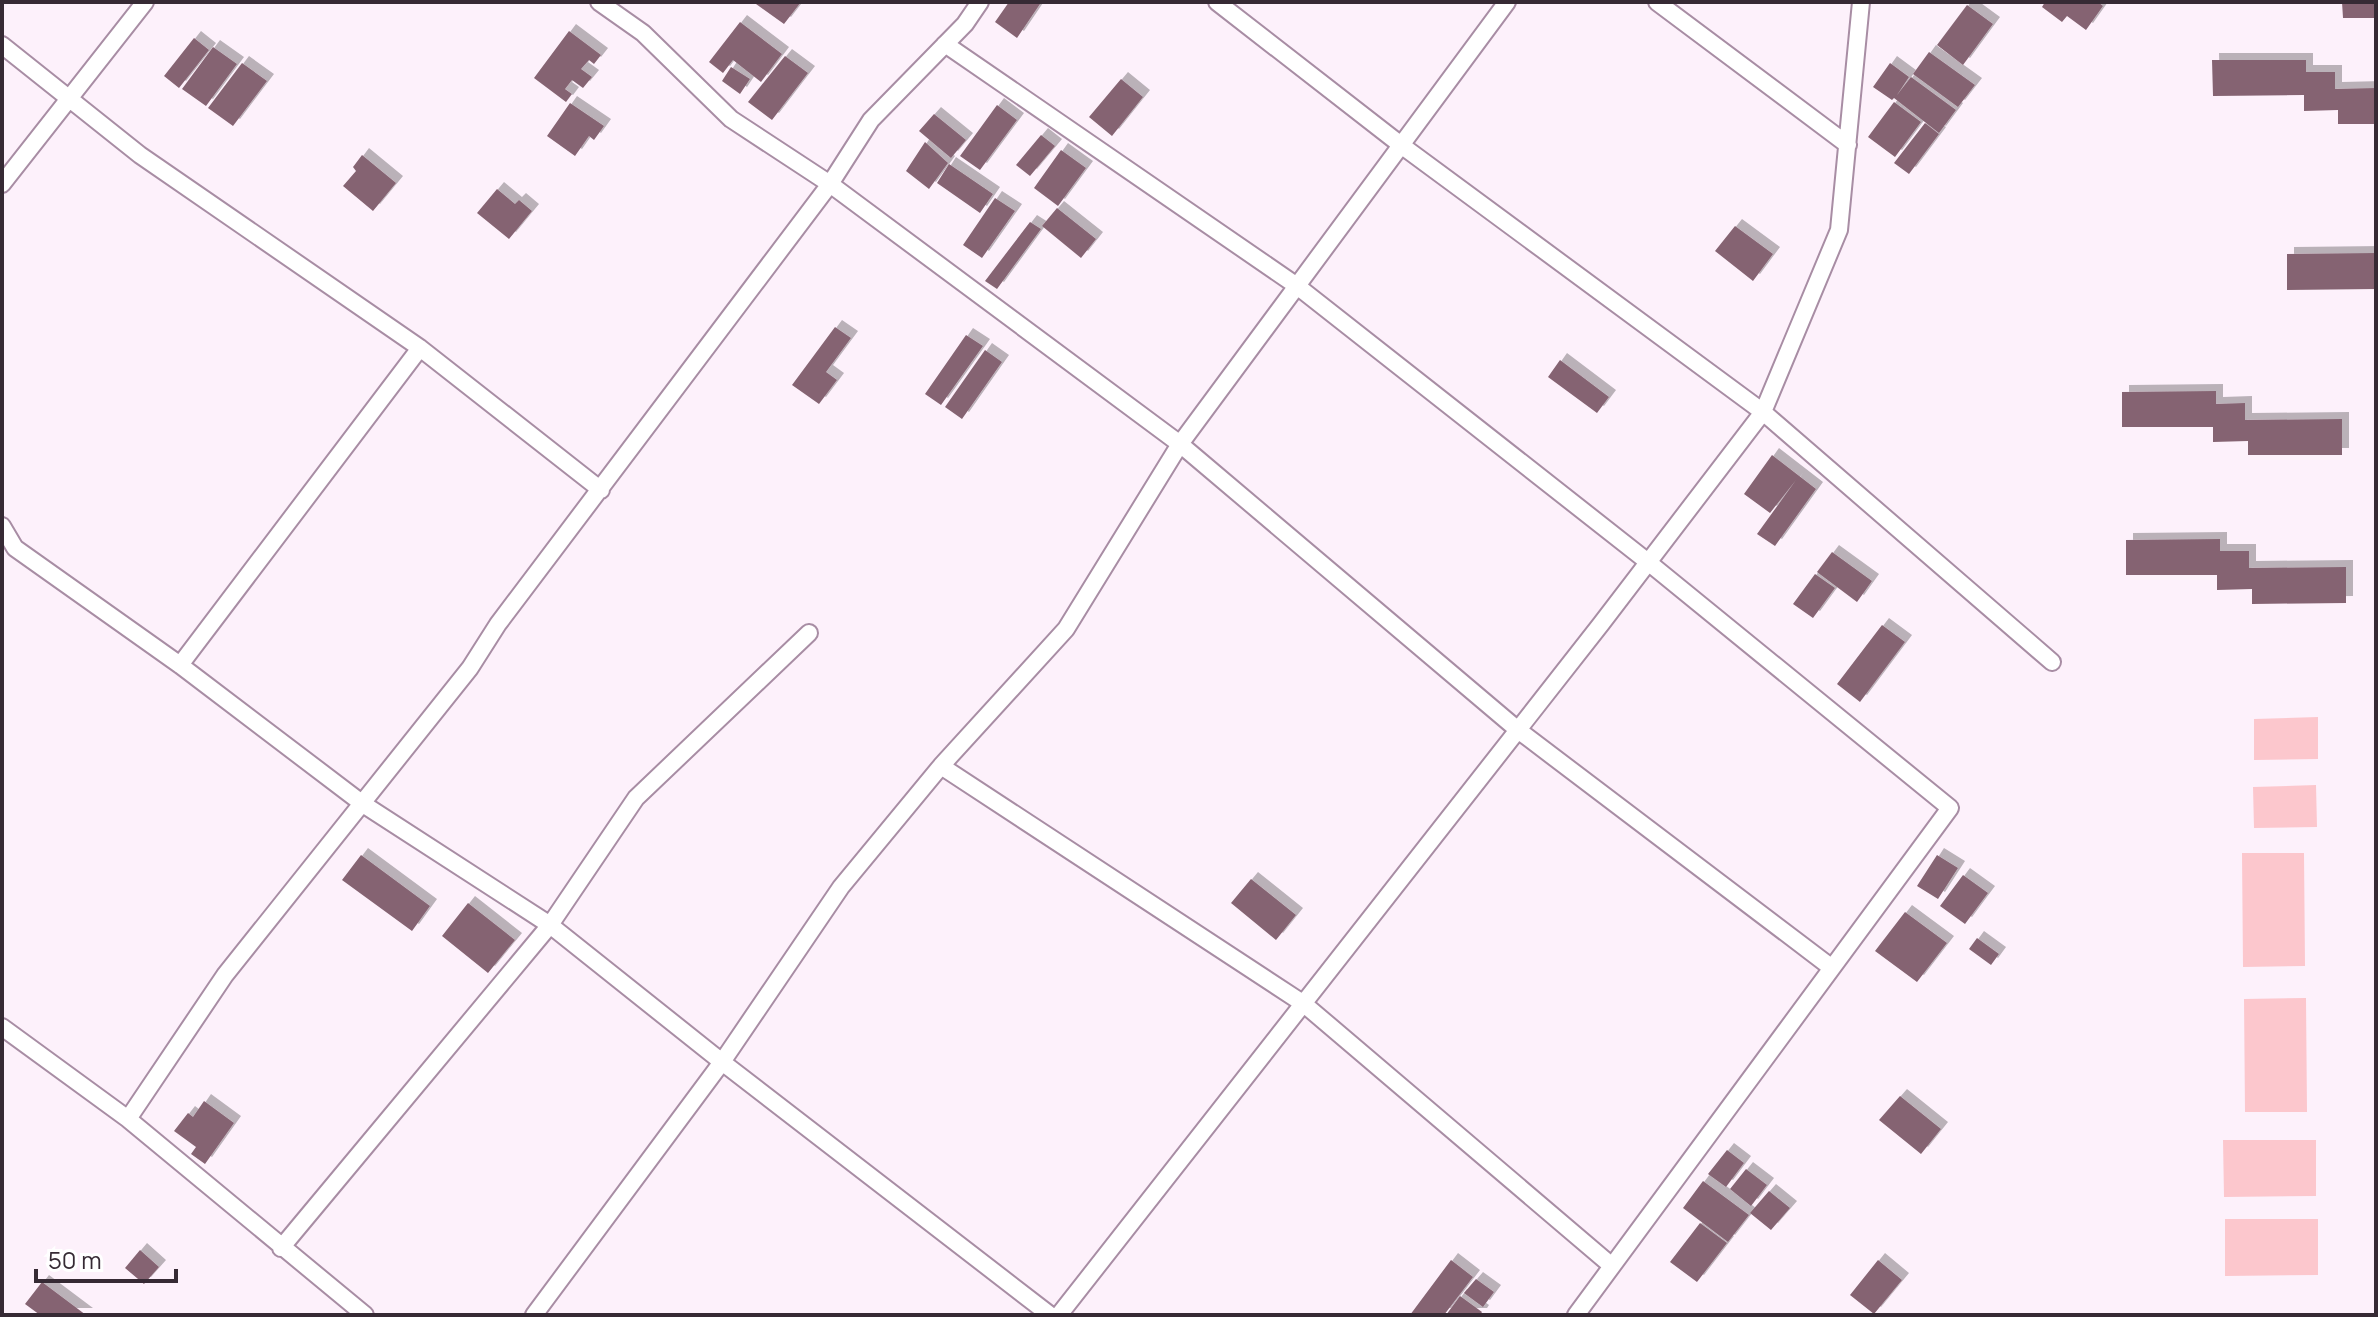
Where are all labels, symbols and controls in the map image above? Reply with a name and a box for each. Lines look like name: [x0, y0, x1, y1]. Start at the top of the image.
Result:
scale bar: [36, 1233, 176, 1283]
text: 50 m: [48, 1243, 102, 1276]

